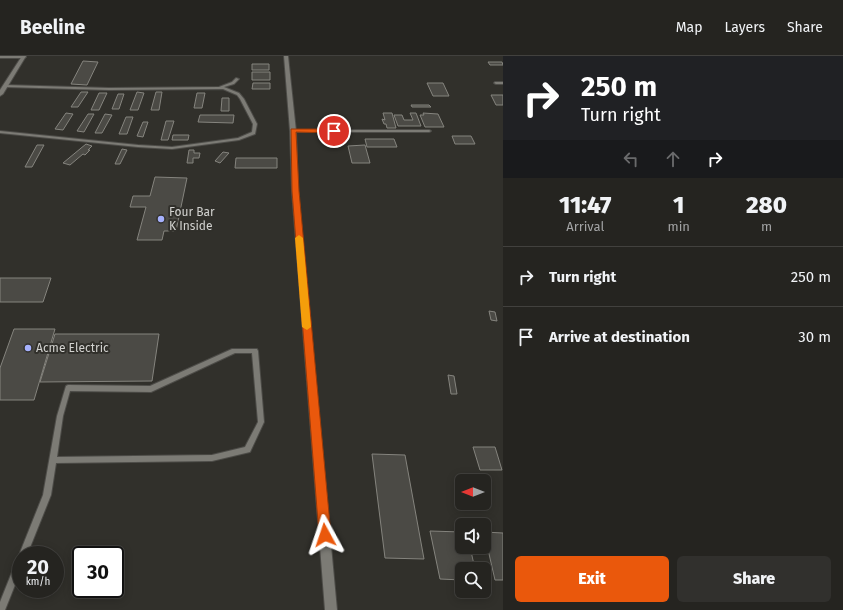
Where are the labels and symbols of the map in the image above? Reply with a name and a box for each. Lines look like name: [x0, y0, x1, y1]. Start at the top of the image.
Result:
pin: [317, 114, 351, 148]
place label: Four Bar K Inside: [169, 205, 215, 233]
marker: Four Bar K Inside: [156, 214, 166, 224]
place label: Acme Electric: [36, 341, 109, 355]
marker: Acme Electric: [23, 343, 33, 353]
north arrow: [455, 474, 491, 510]
position arrow: [304, 514, 346, 556]
speed limit sign: 30: [72, 546, 124, 598]

